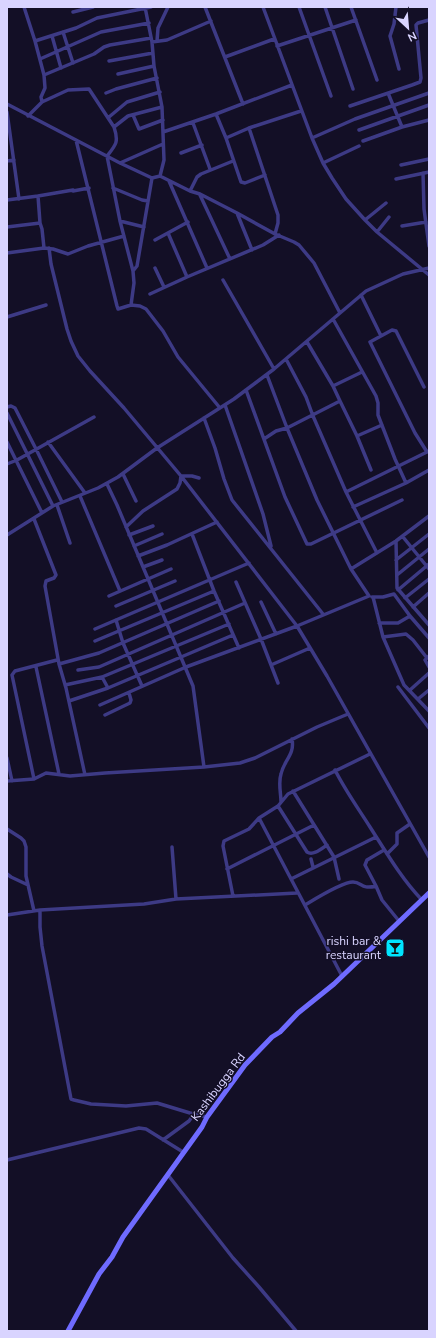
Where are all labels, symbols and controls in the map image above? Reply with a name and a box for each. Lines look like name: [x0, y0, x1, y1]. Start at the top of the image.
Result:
north arrow: [388, 8, 428, 48]
text: N: [405, 28, 419, 45]
place label: rishi bar & restaurant: [326, 933, 382, 963]
bar icon: rishi bar & restaurant: [384, 937, 406, 959]
street label: Kashibugga Rd: [187, 1050, 249, 1124]

